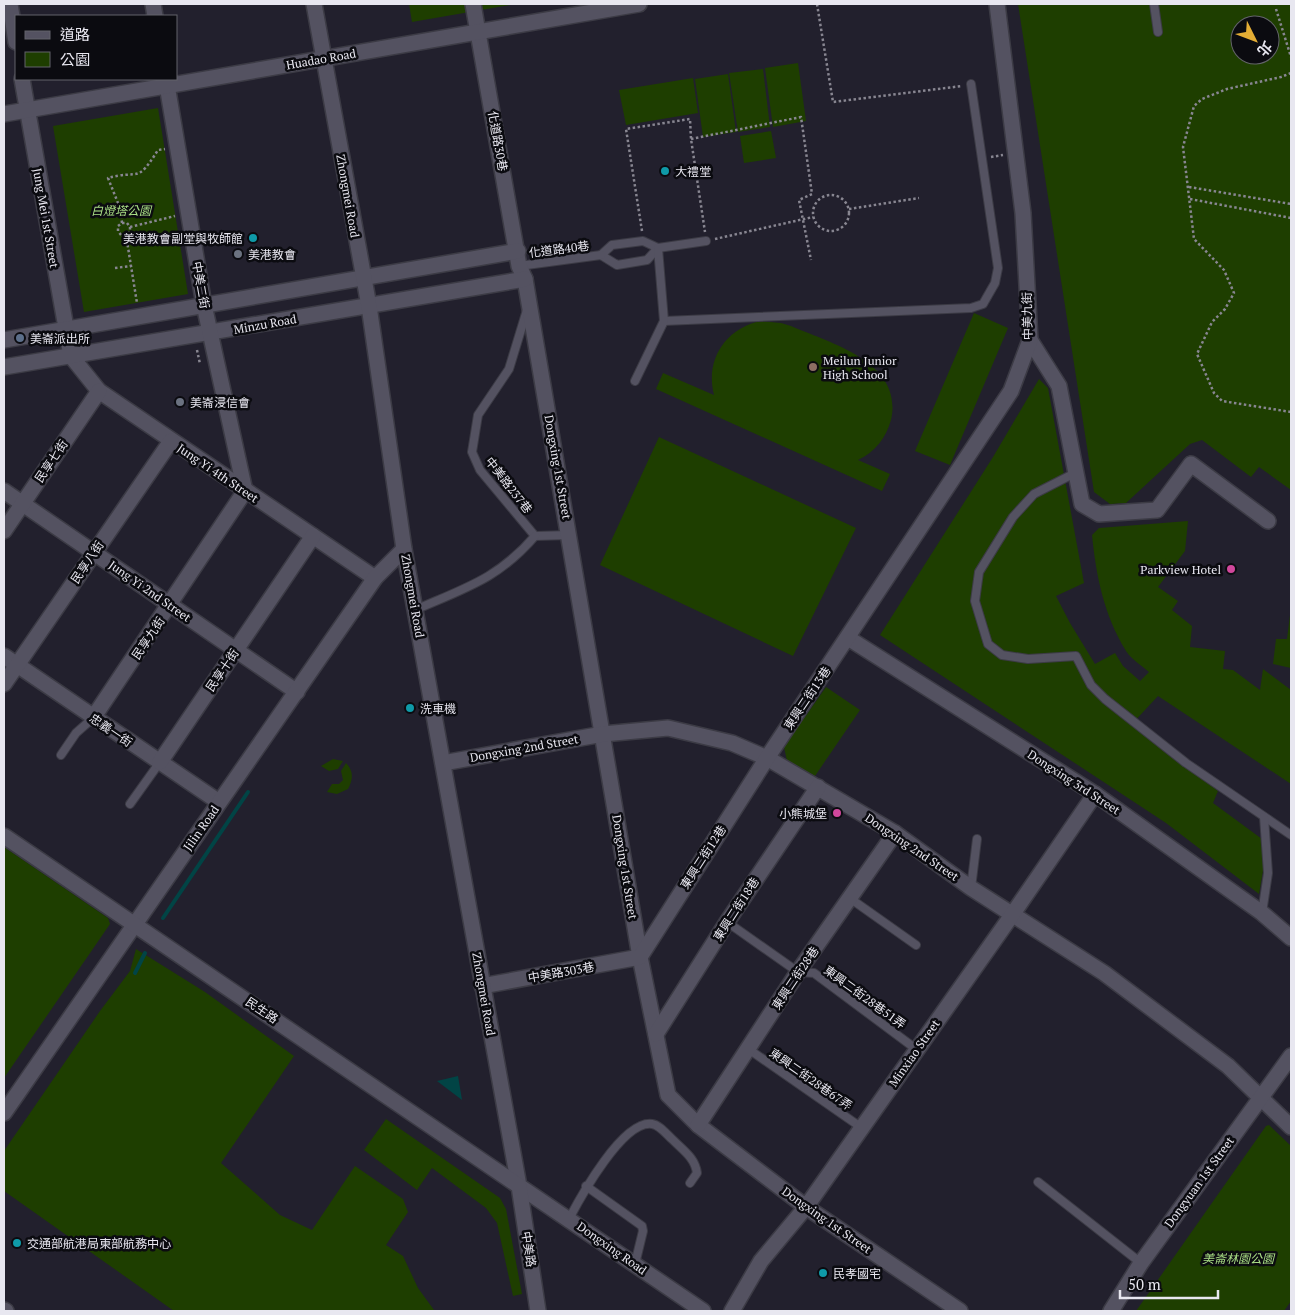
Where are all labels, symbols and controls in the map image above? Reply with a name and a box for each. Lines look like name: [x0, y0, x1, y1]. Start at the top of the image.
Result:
legend: [15, 15, 178, 80]
north arrow: [1230, 15, 1280, 65]
text: 道路: [60, 24, 90, 44]
text: 北: [1253, 37, 1277, 61]
street label: Huadao Road: [285, 45, 357, 73]
text: 公園: [60, 49, 90, 69]
street label: 化道路30巷: [485, 110, 511, 172]
street label: Zhongmei Road: [333, 153, 363, 239]
place label: 大禮堂: [675, 164, 711, 179]
marker: 大禮堂: [659, 165, 671, 177]
street label: Jung Mei 1st Street: [30, 167, 62, 270]
park label: 白燈塔公園: [91, 203, 153, 218]
place label: 美港教會副堂與牧師館: [123, 231, 243, 246]
marker: 美港教會副堂與牧師館: [247, 232, 259, 244]
street label: 化道路40巷: [528, 238, 590, 260]
place label: 美港教會: [248, 247, 296, 262]
marker: 美港教會: [232, 248, 244, 260]
street label: 中美二街: [189, 260, 213, 310]
street label: 中美九街: [1019, 292, 1035, 340]
street label: Minzu Road: [232, 311, 298, 337]
place label: 美崙派出所: [30, 331, 90, 346]
marker: 美崙派出所: [14, 332, 26, 344]
place label: Meilun Junior High School: [823, 353, 897, 382]
marker: Meilun Junior High School: [807, 361, 819, 373]
place label: 美崙浸信會: [190, 395, 250, 410]
marker: 美崙浸信會: [174, 396, 186, 408]
street label: Dongxing 1st Street: [541, 414, 575, 521]
street label: 民享七街: [31, 437, 71, 485]
street label: Jung Yi 4th Street: [175, 440, 262, 506]
street label: 中美路237巷: [482, 454, 536, 516]
street label: 民享八街: [67, 538, 107, 586]
street label: Zhongmei Road: [398, 553, 428, 639]
street label: Jung Yi 2nd Street: [106, 557, 194, 625]
place label: Parkview Hotel: [1140, 562, 1221, 577]
marker: Parkview Hotel: [1225, 563, 1237, 575]
street label: 民享九街: [128, 614, 168, 662]
street label: 民享十街: [202, 646, 242, 694]
street label: 東興二街13巷: [780, 664, 834, 732]
place label: 洗車機: [420, 701, 456, 716]
marker: 洗車機: [404, 702, 416, 714]
street label: 忠義一街: [87, 710, 135, 750]
street label: Dongxing 2nd Street: [469, 731, 580, 765]
street label: Dongxing 3rd Street: [1025, 746, 1124, 818]
street label: Jilin Road: [180, 802, 222, 853]
place label: 小熊城堡: [779, 806, 827, 821]
marker: 小熊城堡: [831, 807, 843, 819]
street label: Dongxing 2nd Street: [862, 810, 962, 884]
street label: Dongxing 1st Street: [609, 814, 641, 921]
street label: 東興二街12巷: [677, 822, 729, 892]
street label: 東興二街18巷: [710, 874, 762, 944]
street label: 東興二街28巷: [768, 944, 822, 1012]
street label: Zhongmei Road: [469, 951, 499, 1037]
street label: 中美路303巷: [527, 959, 595, 985]
street label: 東興二街28巷51弄: [821, 962, 909, 1032]
street label: 民生路: [243, 994, 281, 1026]
street label: Minxiao Street: [885, 1016, 943, 1090]
street label: 東興二街28巷67弄: [767, 1045, 855, 1113]
street label: Dongyuan 1st Street: [1161, 1133, 1237, 1230]
street label: Dongxing 1st Street: [779, 1184, 875, 1257]
street label: Dongxing Road: [574, 1218, 650, 1278]
street label: 中美路: [519, 1230, 539, 1268]
place label: 交通部航港局東部航務中心: [27, 1236, 171, 1251]
marker: 交通部航港局東部航務中心: [11, 1237, 23, 1249]
park label: 美崙林園公園: [1202, 1251, 1276, 1266]
place label: 民孝國宅: [833, 1266, 881, 1281]
marker: 民孝國宅: [817, 1267, 829, 1279]
scale bar: [1120, 1268, 1218, 1300]
text: 50 m: [1128, 1274, 1161, 1294]

